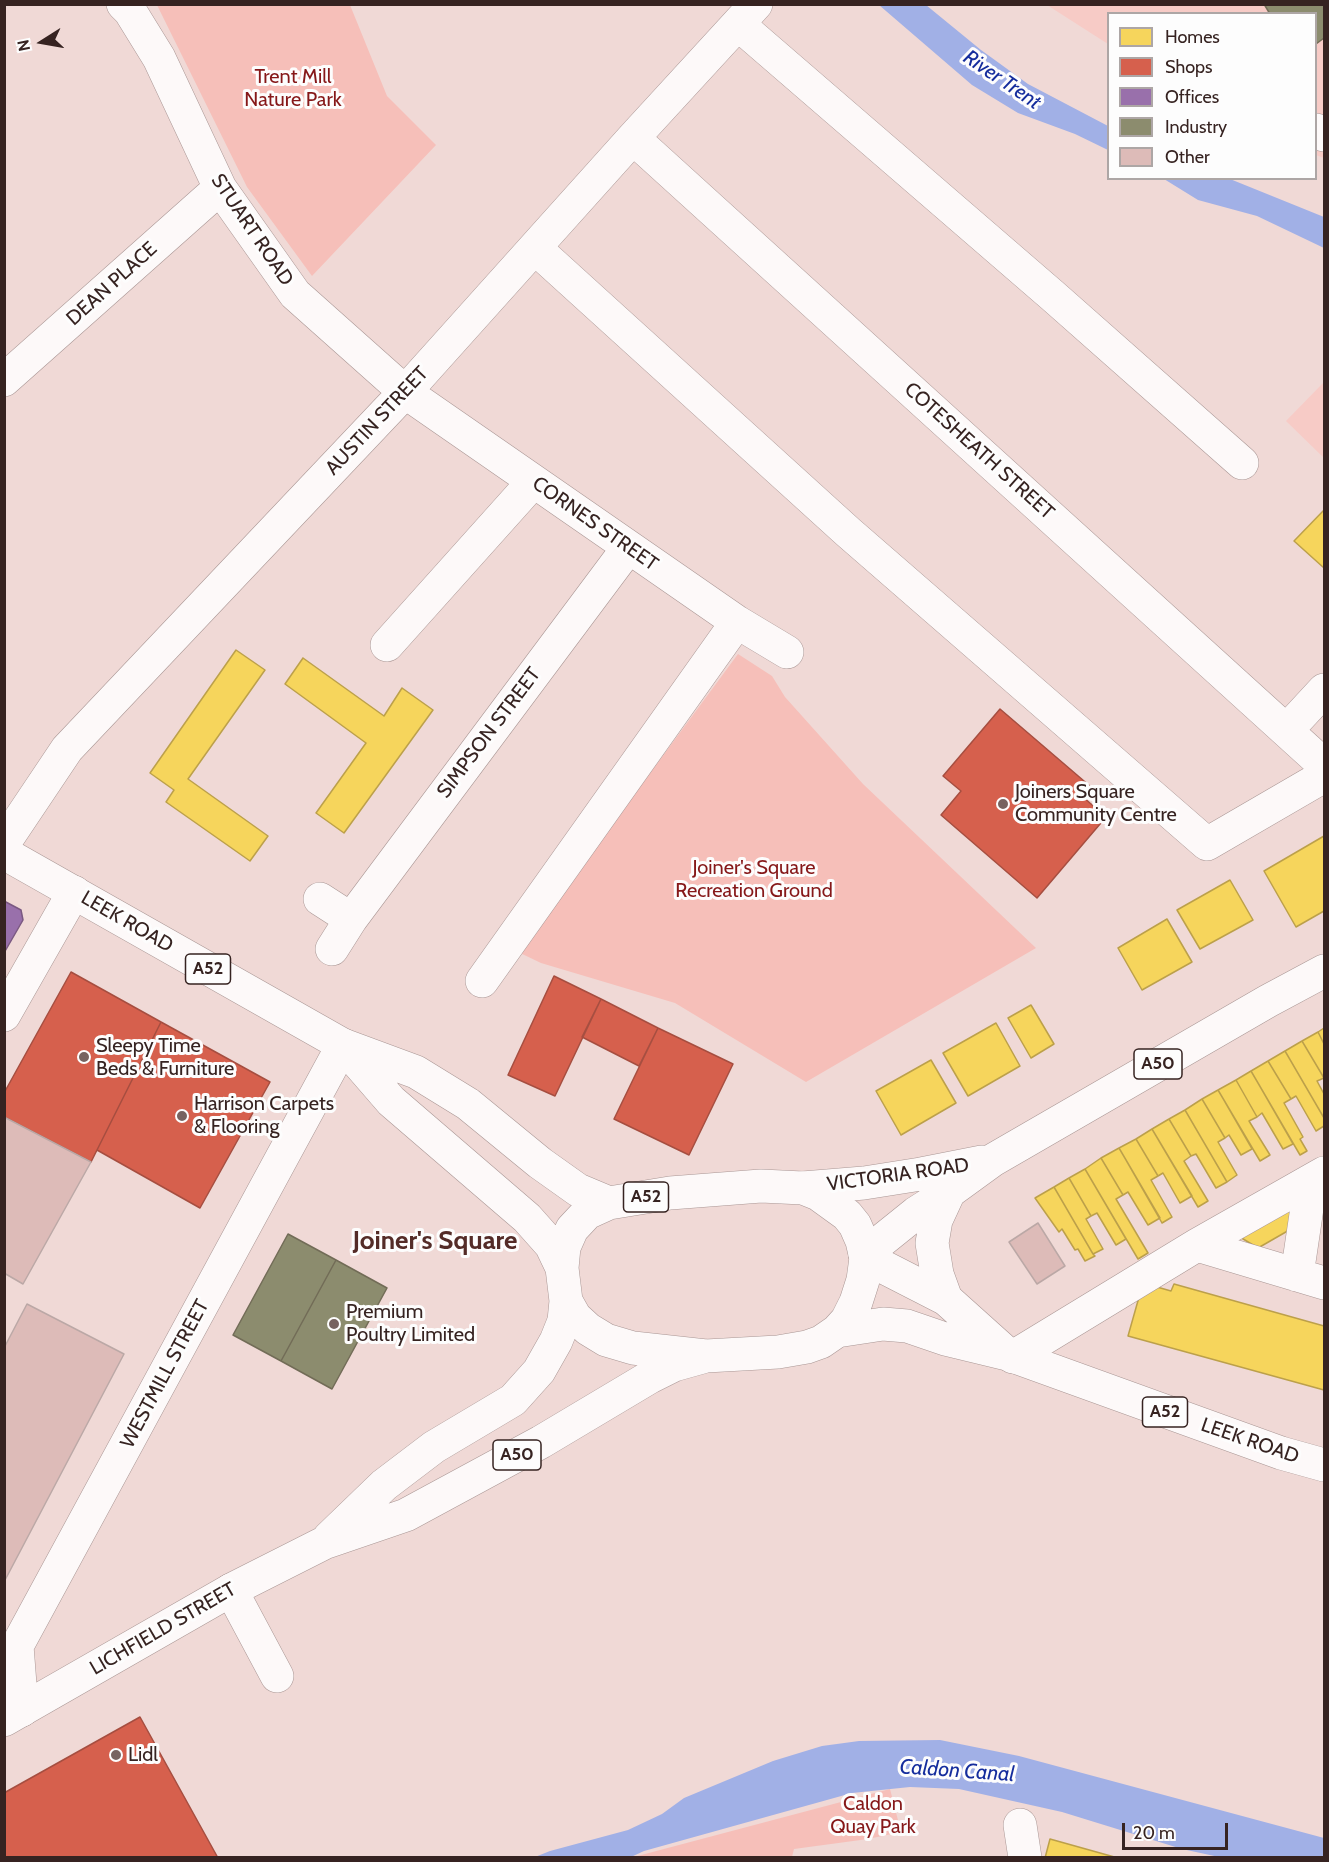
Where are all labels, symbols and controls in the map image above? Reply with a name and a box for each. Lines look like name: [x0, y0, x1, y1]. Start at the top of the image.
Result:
north arrow: [12, 12, 72, 72]
legend: [1107, 12, 1317, 180]
text: Homes: [1165, 26, 1220, 48]
text: N: [13, 38, 34, 53]
water label: River Trent: [959, 45, 1045, 115]
text: Shops: [1165, 56, 1213, 78]
park label: Trent Mill Nature Park: [244, 65, 342, 112]
text: Offices: [1165, 86, 1219, 108]
text: Industry: [1165, 116, 1227, 138]
text: Other: [1165, 146, 1210, 168]
street label: STUART ROAD: [206, 169, 298, 291]
street label: DEAN PLACE: [62, 237, 162, 331]
street label: AUSTIN STREET: [321, 362, 433, 480]
street label: COTESHEATH STREET: [899, 377, 1059, 525]
street label: CORNES STREET: [527, 472, 663, 576]
street label: SIMPSON STREET: [432, 663, 546, 803]
place label: Joiners Square Community Centre: [1015, 780, 1177, 827]
marker: Joiners Square Community Centre: [996, 797, 1010, 811]
park label: Joiner's Square Recreation Ground: [675, 856, 833, 903]
street label: LEEK ROAD: [77, 886, 177, 958]
road number: A52: [186, 954, 230, 984]
place label: Sleepy Time Beds & Furniture: [96, 1034, 234, 1081]
road number: A50: [1134, 1049, 1182, 1079]
marker: Sleepy Time Beds & Furniture: [77, 1050, 91, 1064]
place label: Harrison Carpets & Flooring: [194, 1092, 334, 1139]
marker: Harrison Carpets & Flooring: [175, 1109, 189, 1123]
street label: VICTORIA ROAD: [825, 1153, 971, 1197]
road number: A52: [624, 1182, 668, 1212]
district label: Joiner's Square: [353, 1225, 517, 1257]
street label: WESTMILL STREET: [116, 1296, 214, 1452]
place label: Premium Poultry Limited: [346, 1300, 475, 1347]
marker: Premium Poultry Limited: [327, 1317, 341, 1331]
road number: A52: [1142, 1397, 1188, 1427]
street label: LEEK ROAD: [1198, 1413, 1302, 1469]
road number: A50: [493, 1440, 541, 1470]
street label: LICHFIELD STREET: [86, 1577, 240, 1681]
place label: Lidl: [128, 1743, 158, 1767]
marker: Lidl: [109, 1748, 123, 1762]
water label: Caldon Canal: [899, 1754, 1015, 1788]
park label: Caldon Quay Park: [830, 1792, 916, 1839]
scale bar: [1125, 1811, 1232, 1849]
text: 20 m: [1133, 1822, 1175, 1844]

